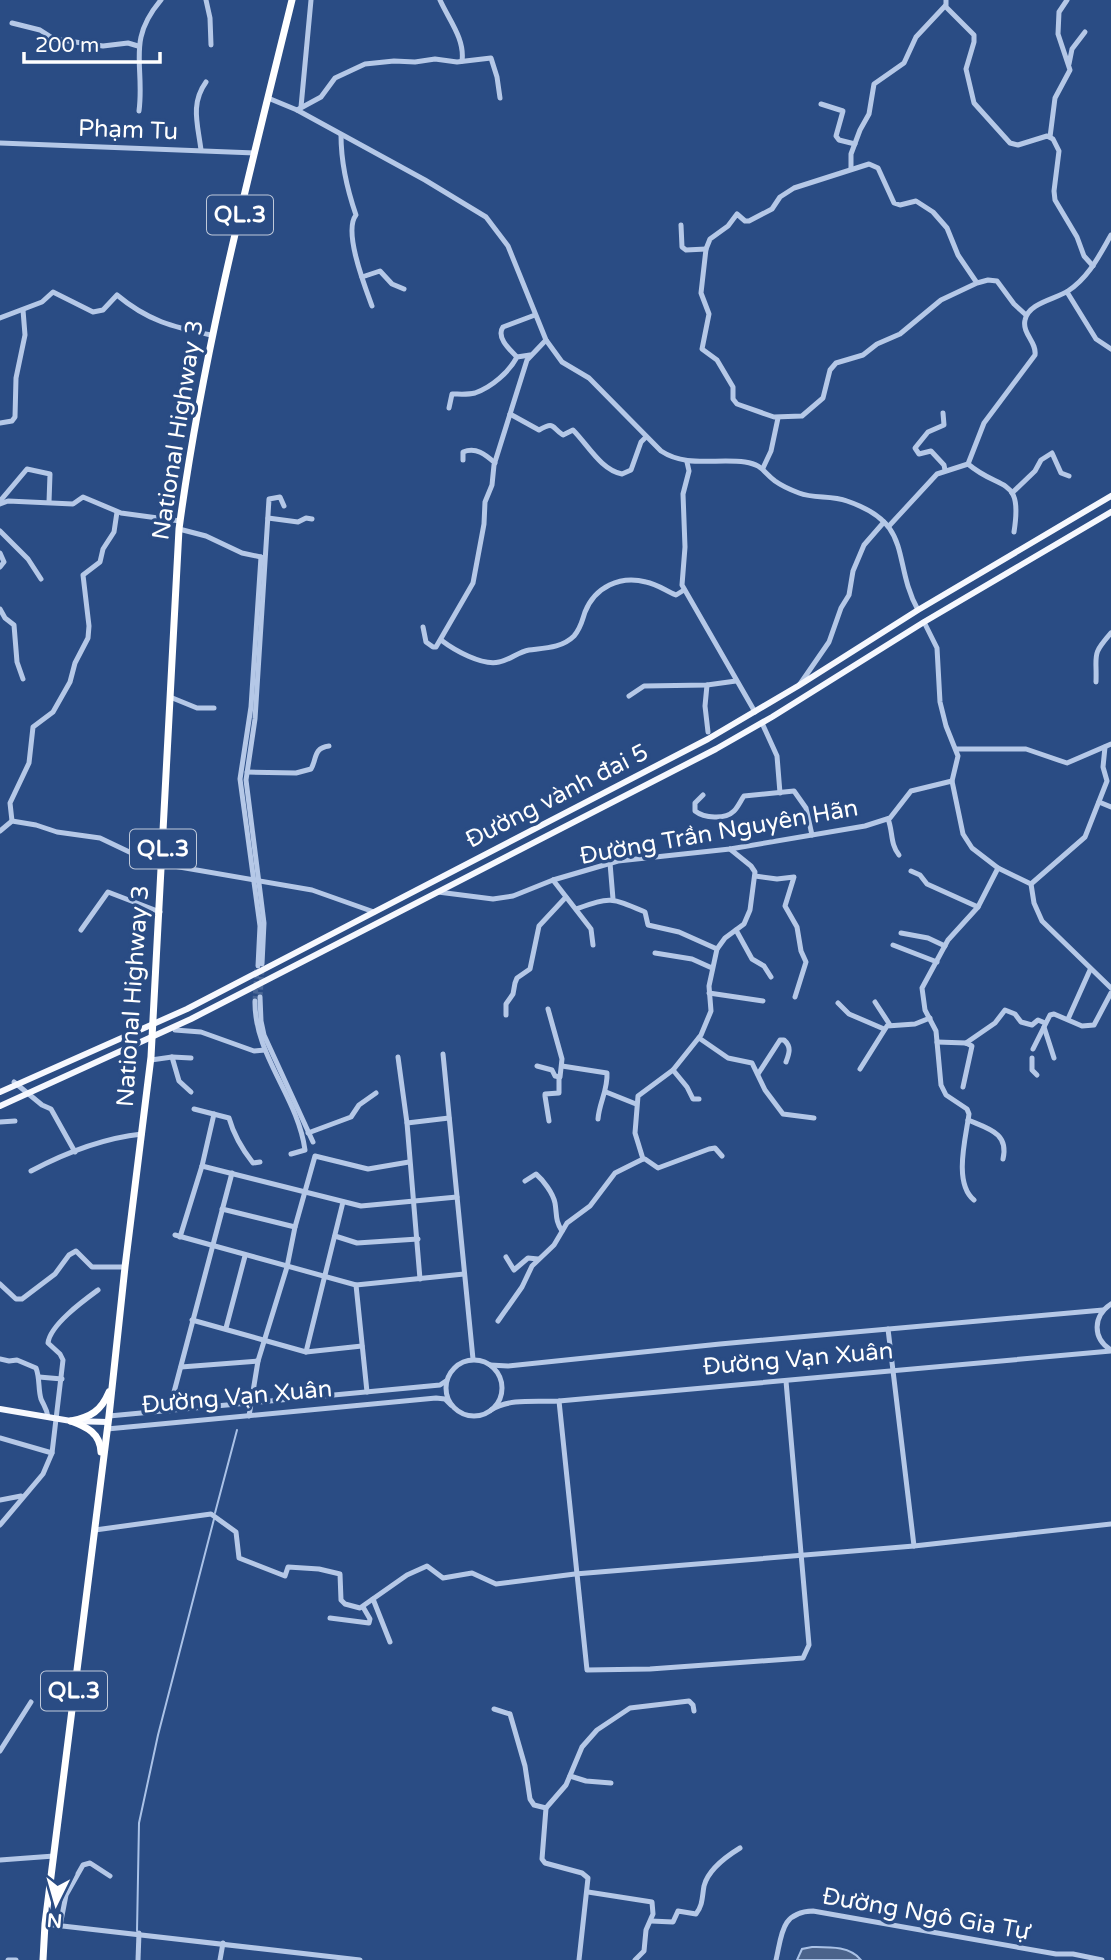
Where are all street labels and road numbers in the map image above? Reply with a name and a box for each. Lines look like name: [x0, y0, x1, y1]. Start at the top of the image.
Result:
street label: Phạm Tu: [77, 114, 179, 146]
road number: QL.3: [207, 196, 273, 234]
street label: National Highway 3: [146, 318, 210, 542]
street label: Đường vành đai 5: [461, 737, 653, 855]
street label: Đường Trần Nguyên Hãn: [578, 793, 860, 871]
road number: QL.3: [130, 830, 196, 869]
street label: National Highway 3: [111, 884, 155, 1108]
street label: Đường Vạn Xuân: [702, 1336, 894, 1382]
street label: Đường Vạn Xuân: [141, 1374, 333, 1420]
road number: QL.3: [41, 1672, 107, 1710]
street label: Đường Ngô Gia Tự: [820, 1881, 1034, 1947]

